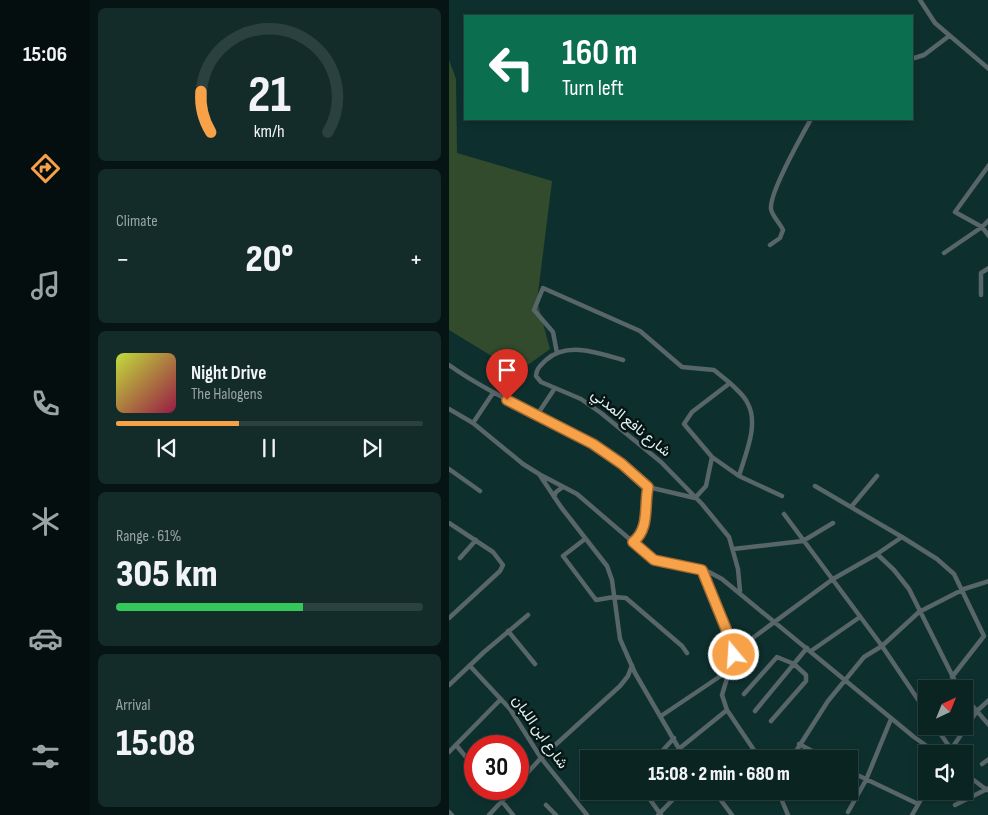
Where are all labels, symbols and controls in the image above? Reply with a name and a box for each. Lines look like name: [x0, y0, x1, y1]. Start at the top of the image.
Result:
text: 160 m: [562, 32, 638, 75]
icon: left: [479, 35, 544, 100]
text: 15:06: [23, 41, 67, 68]
text: 21: [248, 64, 291, 127]
text: Turn left: [562, 75, 624, 102]
text: km/h: [254, 121, 285, 142]
icon: directions: [28, 151, 63, 186]
text: Climate: [116, 212, 158, 231]
text: 20°: [246, 237, 293, 282]
text: −: [116, 243, 130, 276]
text: +: [409, 243, 423, 276]
icon: music: [28, 268, 63, 303]
pin: [486, 349, 528, 400]
icon: arrive: [493, 356, 521, 384]
text: Night Drive: [191, 362, 266, 385]
text: The Halogens: [191, 385, 262, 404]
street label: شارع نافع المدني: [585, 385, 675, 463]
icon: phone: [28, 386, 63, 421]
icon: previous: [153, 434, 181, 462]
icon: pause: [255, 434, 283, 462]
icon: next: [358, 434, 386, 462]
icon: climate: [28, 504, 63, 539]
text: Range · 61%: [116, 527, 181, 546]
text: 305 km: [116, 552, 218, 597]
icon: car: [28, 621, 63, 656]
position arrow: [707, 628, 759, 680]
north arrow: [918, 680, 973, 735]
map controls: [918, 680, 973, 800]
street label: شارع ابن اللبان: [507, 692, 572, 773]
text: Arrival: [116, 696, 150, 715]
text: 15:08: [116, 721, 195, 766]
speed limit sign: 30: [464, 735, 529, 800]
icon: filters: [28, 739, 63, 774]
button: sound: [918, 745, 973, 800]
text: 15:08 · 2 min · 680 m: [648, 763, 790, 786]

